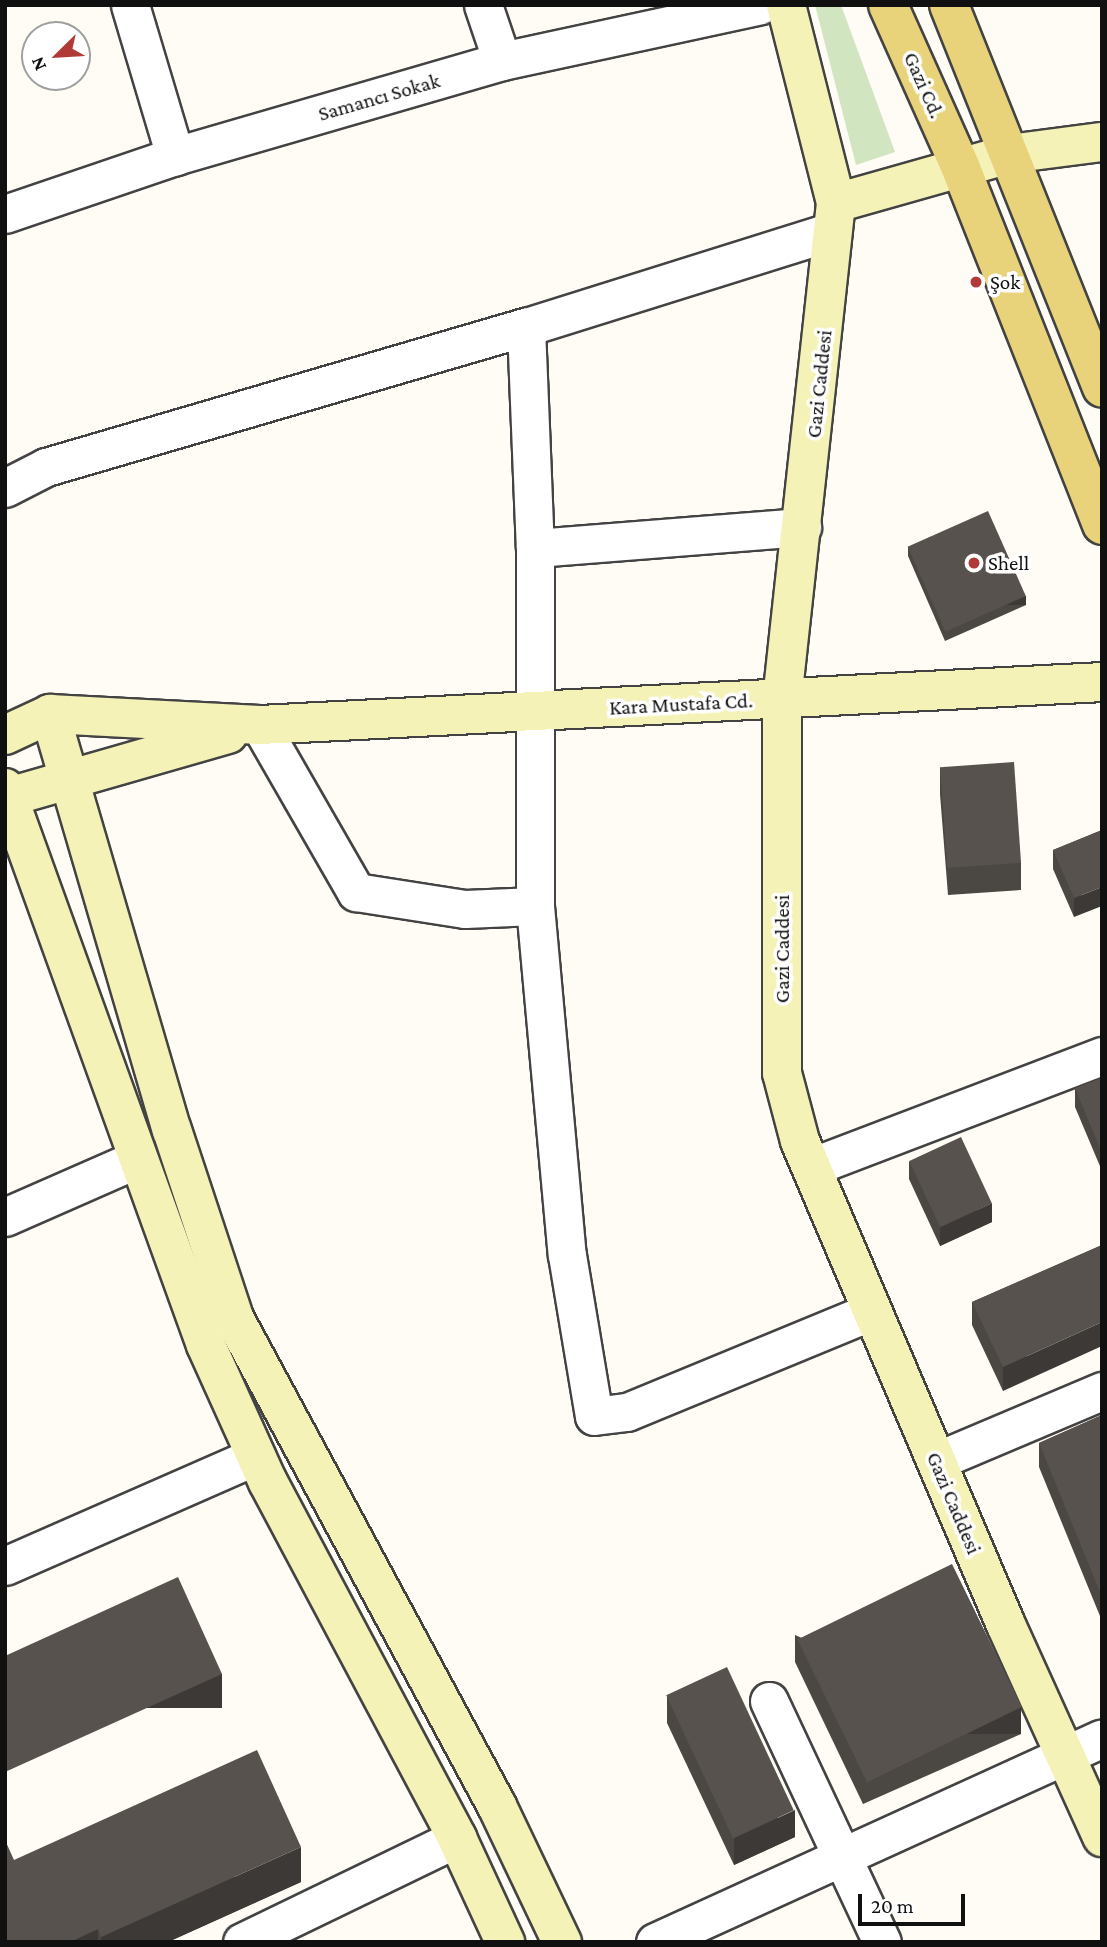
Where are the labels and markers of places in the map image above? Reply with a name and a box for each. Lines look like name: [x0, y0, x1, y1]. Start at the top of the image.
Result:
place label: Şok: [990, 269, 1020, 295]
marker: Şok: [968, 274, 984, 290]
place label: Shell: [988, 550, 1029, 576]
marker: Shell: [966, 555, 982, 571]

